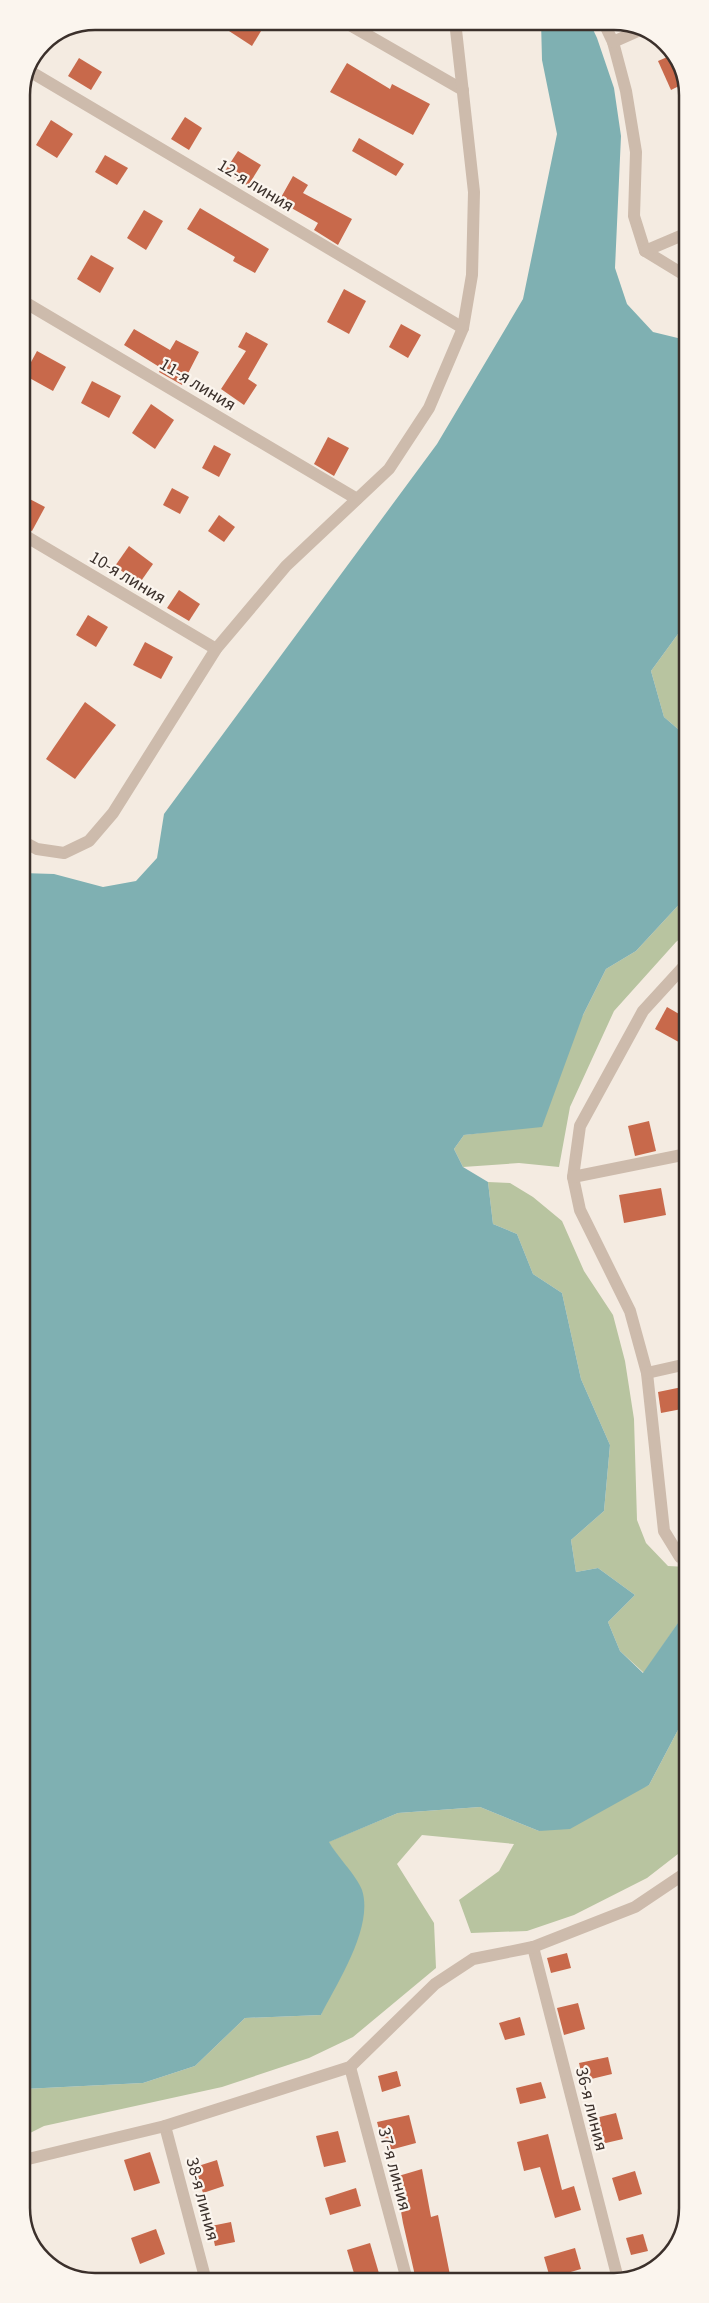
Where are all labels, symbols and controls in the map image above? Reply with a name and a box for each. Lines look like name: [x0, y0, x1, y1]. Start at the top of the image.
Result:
street label: 12-я линия: [213, 153, 299, 218]
street label: 11-я линия: [155, 352, 241, 417]
street label: 10-я линия: [85, 545, 171, 610]
street label: 36-я линия: [569, 2065, 614, 2154]
street label: 37-я линия: [371, 2125, 418, 2214]
street label: 38-я линия: [179, 2155, 226, 2244]

